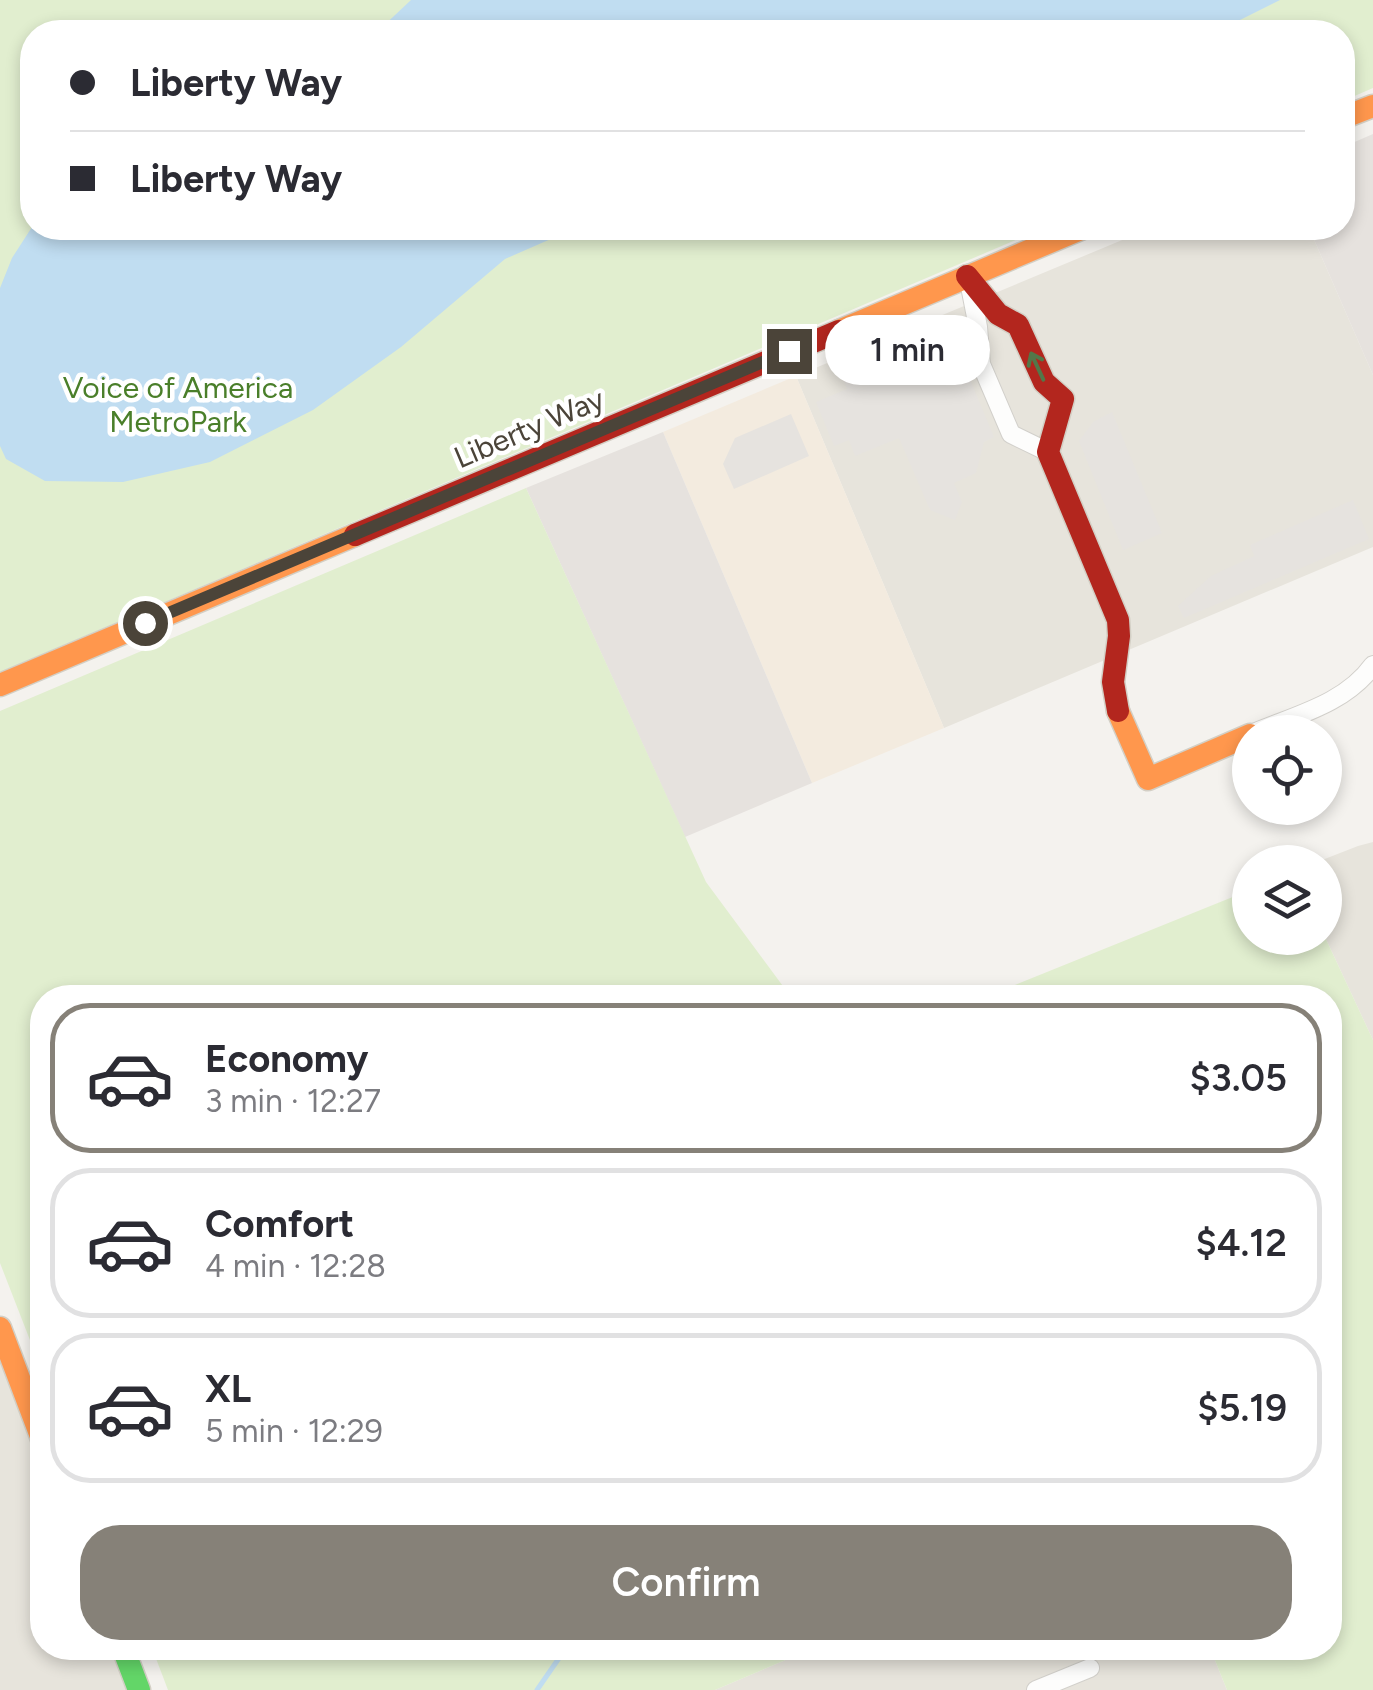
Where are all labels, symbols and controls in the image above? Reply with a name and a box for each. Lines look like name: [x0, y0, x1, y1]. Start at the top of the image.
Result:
text: Liberty Way: [130, 60, 342, 106]
text: Liberty Way: [130, 156, 342, 202]
callout: 1 min: [824, 316, 989, 386]
route end: [767, 329, 812, 374]
text: 1 min: [870, 331, 945, 369]
one-way arrow: [1026, 352, 1045, 382]
park label: Voice of America MetroPark: [63, 369, 293, 440]
street label: Liberty Way: [448, 380, 610, 476]
route start: [123, 601, 168, 646]
map controls: [1232, 715, 1342, 955]
button: locate: [1232, 715, 1342, 825]
button: layers: [1232, 845, 1342, 955]
icon: car: [85, 1033, 175, 1123]
text: Economy: [205, 1036, 368, 1082]
text: $3.05: [1190, 1055, 1287, 1101]
text: 3 min · 12:27: [205, 1082, 381, 1120]
icon: car: [85, 1198, 175, 1288]
text: Comfort: [205, 1201, 354, 1247]
text: $4.12: [1195, 1220, 1287, 1266]
text: 4 min · 12:28: [205, 1247, 386, 1285]
icon: car: [85, 1363, 175, 1453]
text: XL: [205, 1366, 251, 1412]
text: $5.19: [1197, 1385, 1287, 1431]
text: 5 min · 12:29: [205, 1412, 383, 1450]
button: Confirm: [80, 1525, 1292, 1640]

